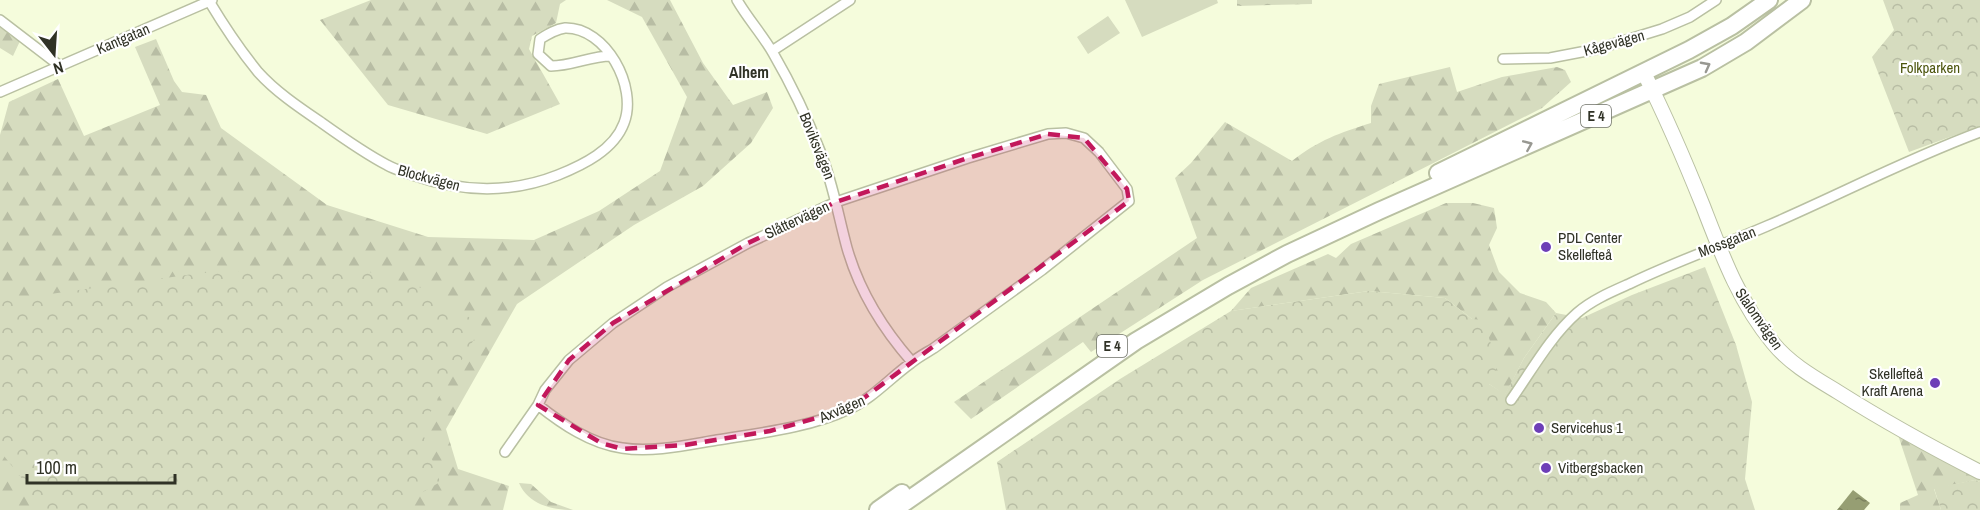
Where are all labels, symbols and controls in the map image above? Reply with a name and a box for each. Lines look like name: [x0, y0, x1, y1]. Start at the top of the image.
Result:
street label: Kantgatan: [93, 18, 153, 59]
north arrow: [24, 24, 84, 84]
street label: Kågevägen: [1581, 24, 1647, 61]
text: N: [51, 56, 66, 80]
park label: Folkparken: [1900, 57, 1960, 78]
district label: Alhem: [729, 61, 769, 83]
one-way arrow: [1700, 62, 1711, 73]
road number: E 4: [1581, 105, 1611, 127]
street label: Boviksvägen: [795, 109, 840, 182]
one-way arrow: [1522, 140, 1533, 152]
street label: Blockvägen: [396, 159, 463, 196]
street label: Slåttervägen: [761, 195, 833, 244]
street label: Mossgatan: [1695, 221, 1759, 262]
place label: PDL Center Skellefteå: [1558, 227, 1622, 265]
marker: PDL Center Skellefteå: [1539, 240, 1553, 254]
street label: Slalomvägen: [1730, 284, 1788, 354]
road number: E 4: [1097, 335, 1127, 357]
place label: Skellefteå Kraft Arena: [1861, 363, 1923, 401]
marker: Skellefteå Kraft Arena: [1928, 376, 1942, 390]
street label: Axvägen: [815, 390, 868, 428]
place label: Servicehus 1: [1551, 417, 1623, 438]
marker: Servicehus 1: [1532, 421, 1546, 435]
scale bar: [27, 447, 176, 485]
text: 100 m: [36, 455, 77, 480]
place label: Vitbergsbacken: [1558, 457, 1643, 478]
marker: Vitbergsbacken: [1539, 461, 1553, 475]

